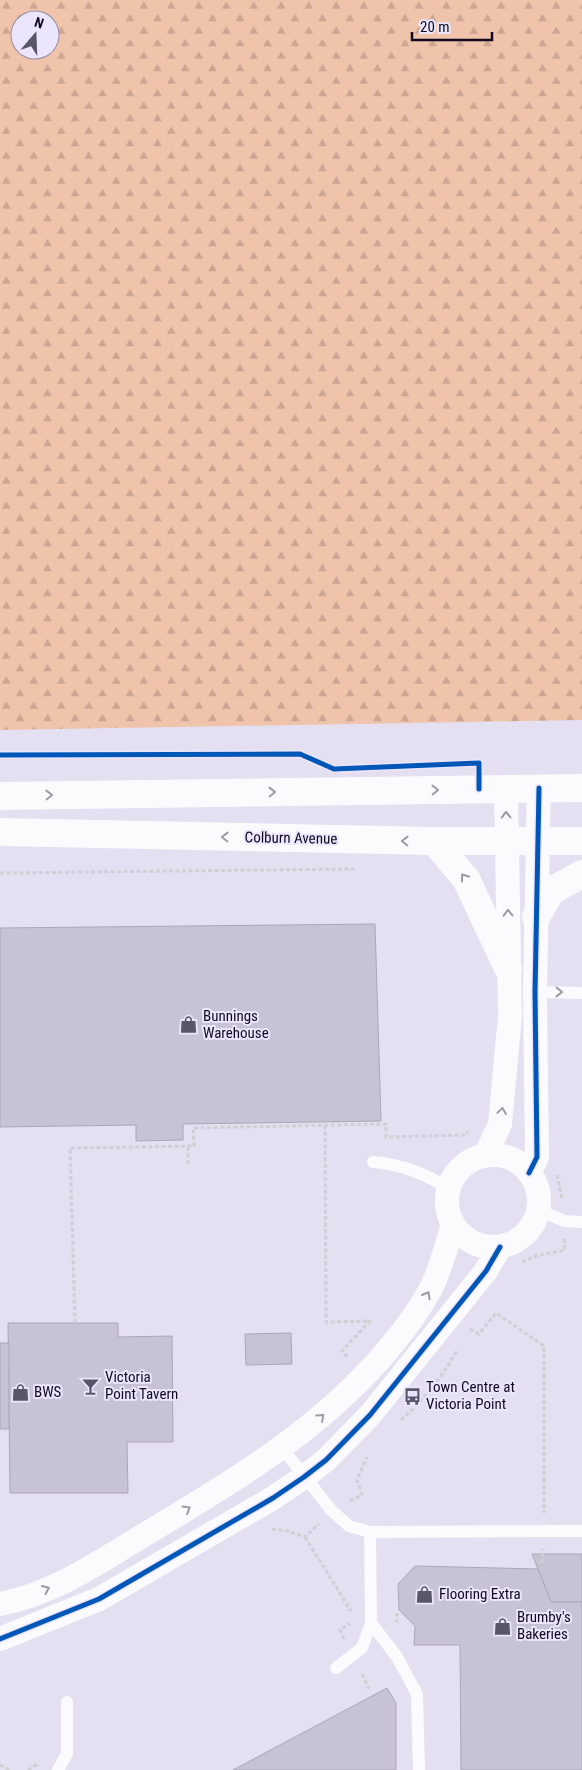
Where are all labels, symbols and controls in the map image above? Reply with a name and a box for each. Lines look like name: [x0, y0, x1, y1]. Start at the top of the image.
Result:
north arrow: [10, 10, 60, 60]
scale bar: [412, 10, 492, 42]
text: N: [33, 14, 46, 32]
text: 20 m: [420, 18, 450, 36]
one-way arrow: [432, 785, 439, 795]
one-way arrow: [269, 787, 277, 797]
one-way arrow: [45, 790, 53, 800]
one-way arrow: [501, 811, 511, 818]
street label: Colburn Avenue: [245, 828, 337, 848]
one-way arrow: [221, 831, 229, 842]
one-way arrow: [401, 836, 409, 846]
one-way arrow: [461, 874, 469, 883]
one-way arrow: [502, 909, 513, 917]
one-way arrow: [555, 987, 563, 997]
place label: Bunnings Warehouse: [203, 1007, 269, 1042]
shop icon: Bunnings Warehouse: [179, 1015, 199, 1035]
one-way arrow: [497, 1106, 507, 1115]
one-way arrow: [421, 1291, 431, 1300]
place label: Victoria Point Tavern: [105, 1368, 178, 1403]
bar icon: Victoria Point Tavern: [81, 1376, 101, 1396]
place label: Town Centre at Victoria Point: [426, 1378, 515, 1413]
shop icon: BWS: [10, 1382, 30, 1402]
place label: BWS: [34, 1383, 62, 1401]
bus stop icon: Town Centre at Victoria Point: [402, 1386, 422, 1406]
one-way arrow: [315, 1414, 324, 1423]
one-way arrow: [182, 1505, 191, 1515]
shop icon: Flooring Extra: [415, 1584, 435, 1604]
one-way arrow: [41, 1585, 50, 1596]
place label: Flooring Extra: [439, 1585, 521, 1603]
place label: Brumby's Bakeries: [517, 1608, 571, 1643]
shop icon: Brumby's Bakeries: [493, 1616, 513, 1636]

